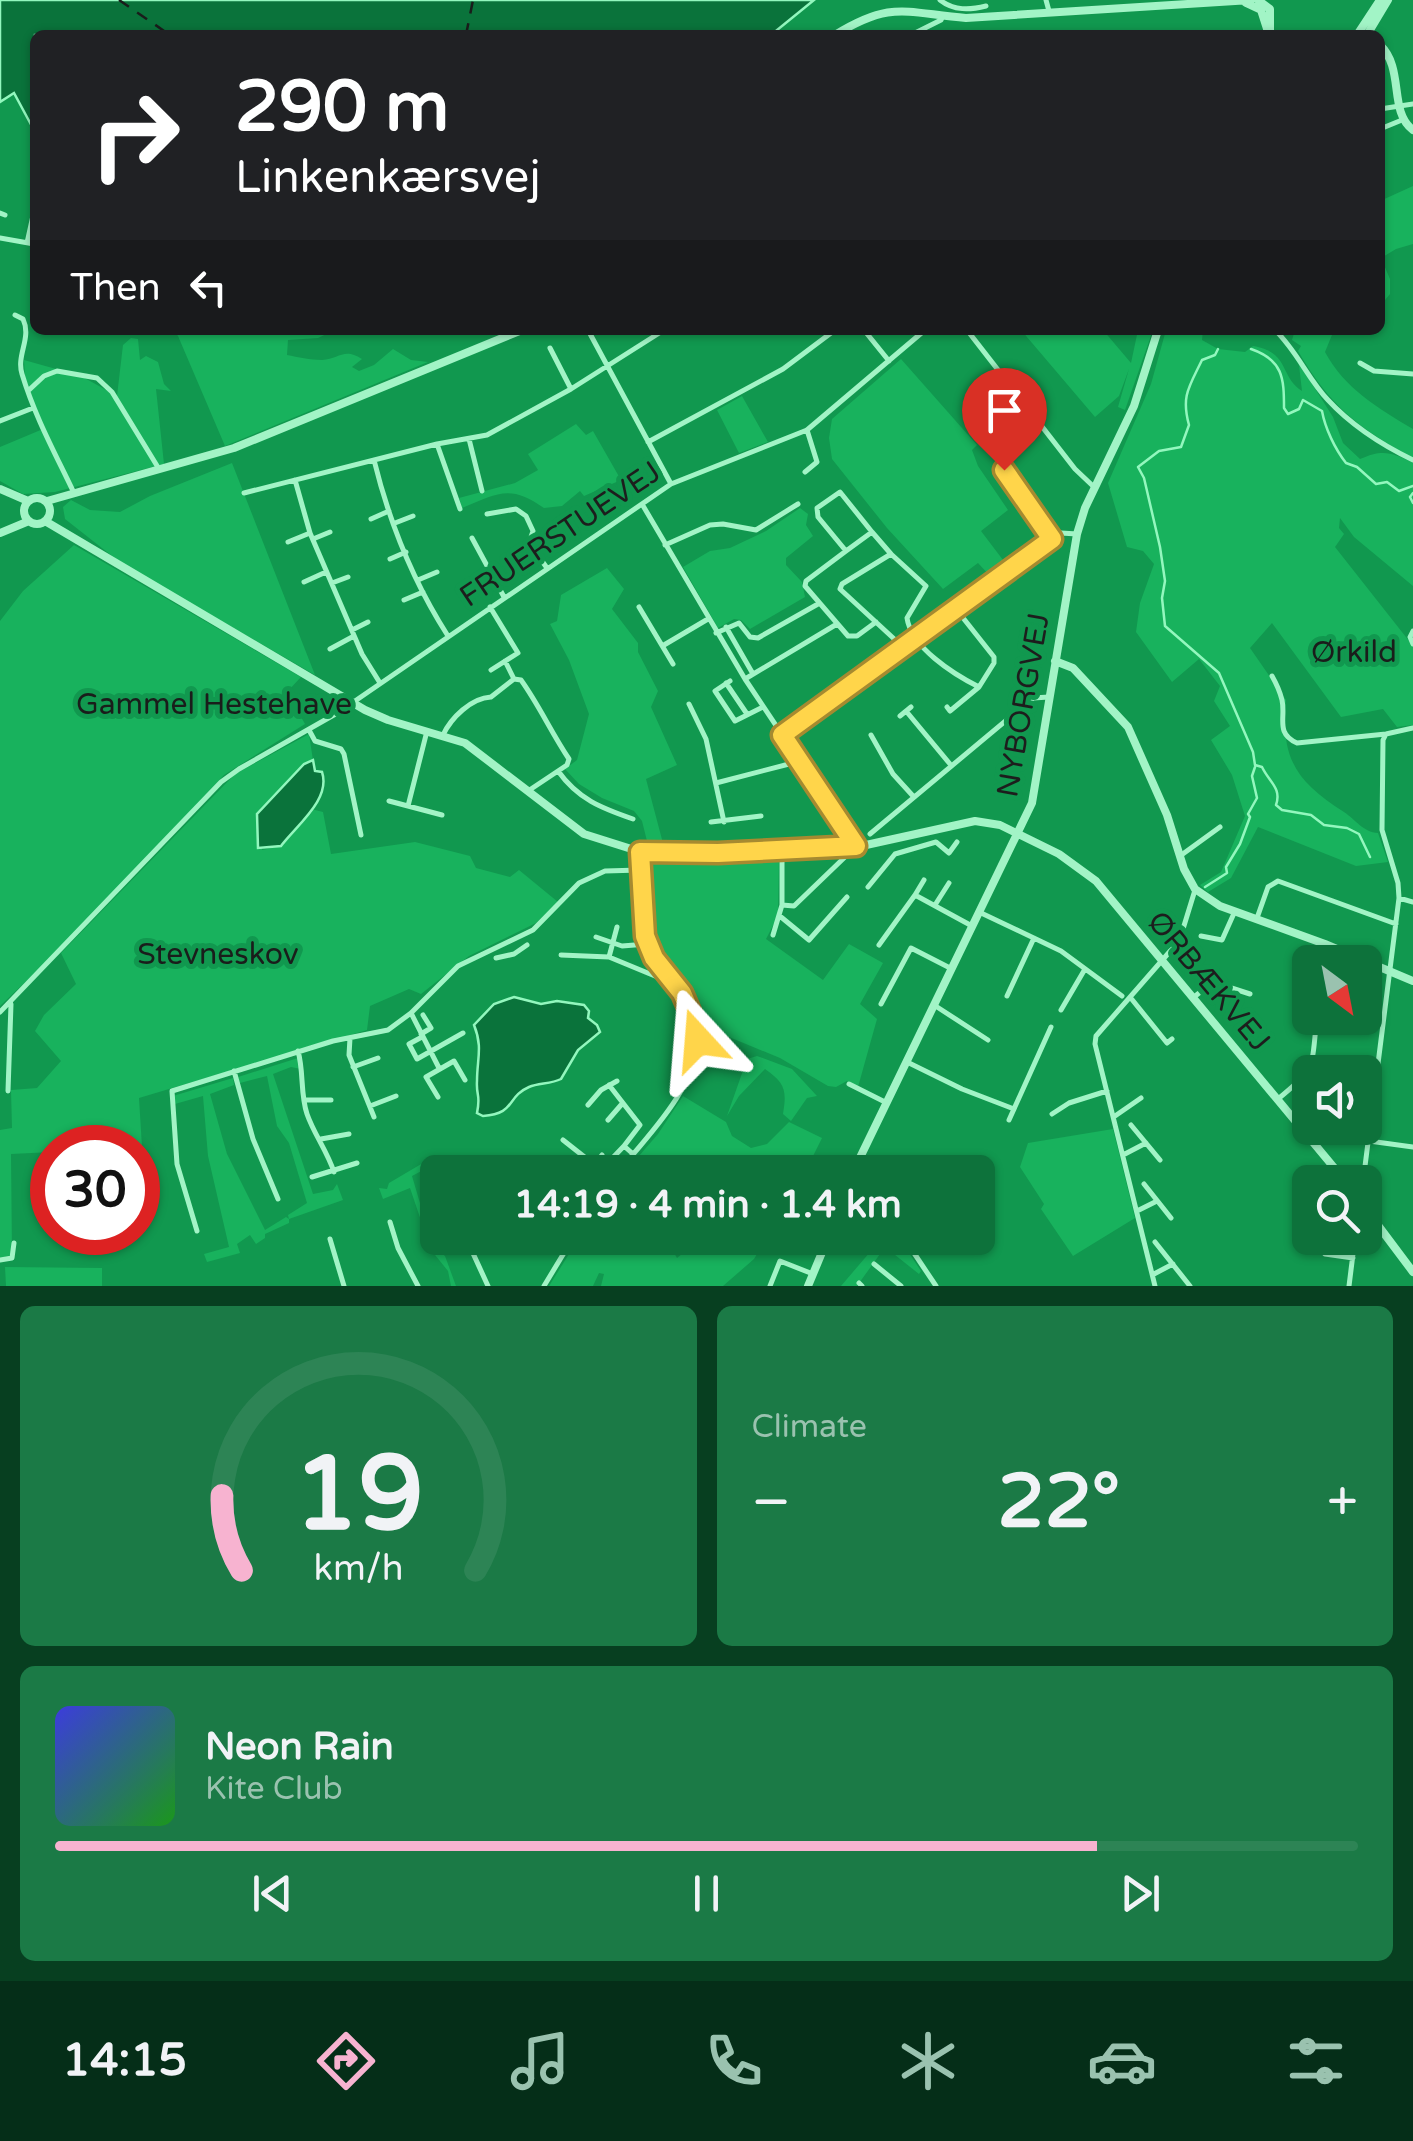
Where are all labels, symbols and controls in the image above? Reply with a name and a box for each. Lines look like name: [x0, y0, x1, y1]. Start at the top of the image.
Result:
text: 290 m: [235, 66, 449, 150]
icon: right: [70, 70, 200, 200]
text: Linkenkærsvej: [235, 151, 541, 205]
icon: left: [181, 260, 236, 315]
text: Then: [70, 265, 161, 311]
pin: [962, 368, 1047, 471]
icon: arrive: [977, 383, 1032, 438]
street label: FRUERSTUEVEJ: [453, 454, 668, 615]
street label: NYBORGVEJ: [989, 610, 1058, 800]
park label: Ørkild: [1311, 634, 1397, 671]
park label: Gammel Hestehave: [76, 686, 352, 723]
street label: ØRBÆKVEJ: [1139, 904, 1278, 1059]
park label: Stevneskov: [137, 936, 299, 973]
north arrow: [1292, 945, 1382, 1035]
map controls: [1292, 945, 1382, 1255]
position arrow: [646, 988, 750, 1092]
button: sound: [1292, 1055, 1382, 1145]
speed limit sign: 30: [30, 1125, 160, 1255]
button: search: [1292, 1165, 1382, 1255]
text: 14:19 · 4 min · 1.4 km: [513, 1182, 902, 1228]
text: Climate: [752, 1408, 867, 1446]
text: 19: [293, 1433, 424, 1558]
text: 22°: [998, 1457, 1120, 1547]
text: −: [752, 1470, 791, 1536]
text: +: [1327, 1470, 1358, 1536]
text: km/h: [313, 1547, 403, 1590]
text: Neon Rain: [205, 1724, 394, 1770]
text: Kite Club: [205, 1770, 343, 1808]
icon: previous: [245, 1866, 300, 1921]
icon: pause: [679, 1866, 734, 1921]
icon: next: [1113, 1866, 1168, 1921]
icon: directions: [311, 2026, 381, 2096]
icon: music: [505, 2026, 575, 2096]
icon: phone: [699, 2026, 769, 2096]
icon: climate: [893, 2026, 963, 2096]
icon: car: [1087, 2026, 1157, 2096]
icon: filters: [1281, 2026, 1351, 2096]
text: 14:15: [62, 2034, 187, 2088]

